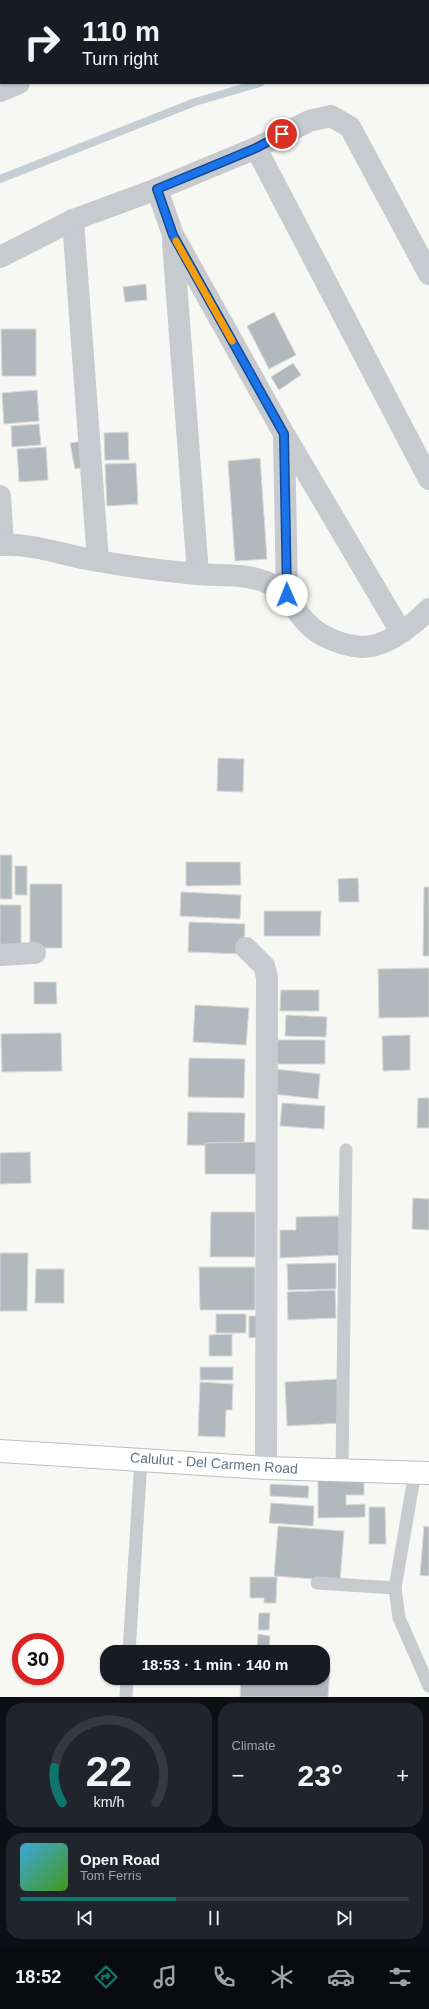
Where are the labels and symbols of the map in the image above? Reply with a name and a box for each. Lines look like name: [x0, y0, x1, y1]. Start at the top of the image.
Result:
pin: [265, 117, 299, 151]
position arrow: [266, 574, 308, 616]
street label: Calulut - Del Carmen Road: [130, 1449, 298, 1477]
speed limit sign: 30: [12, 1633, 64, 1685]

